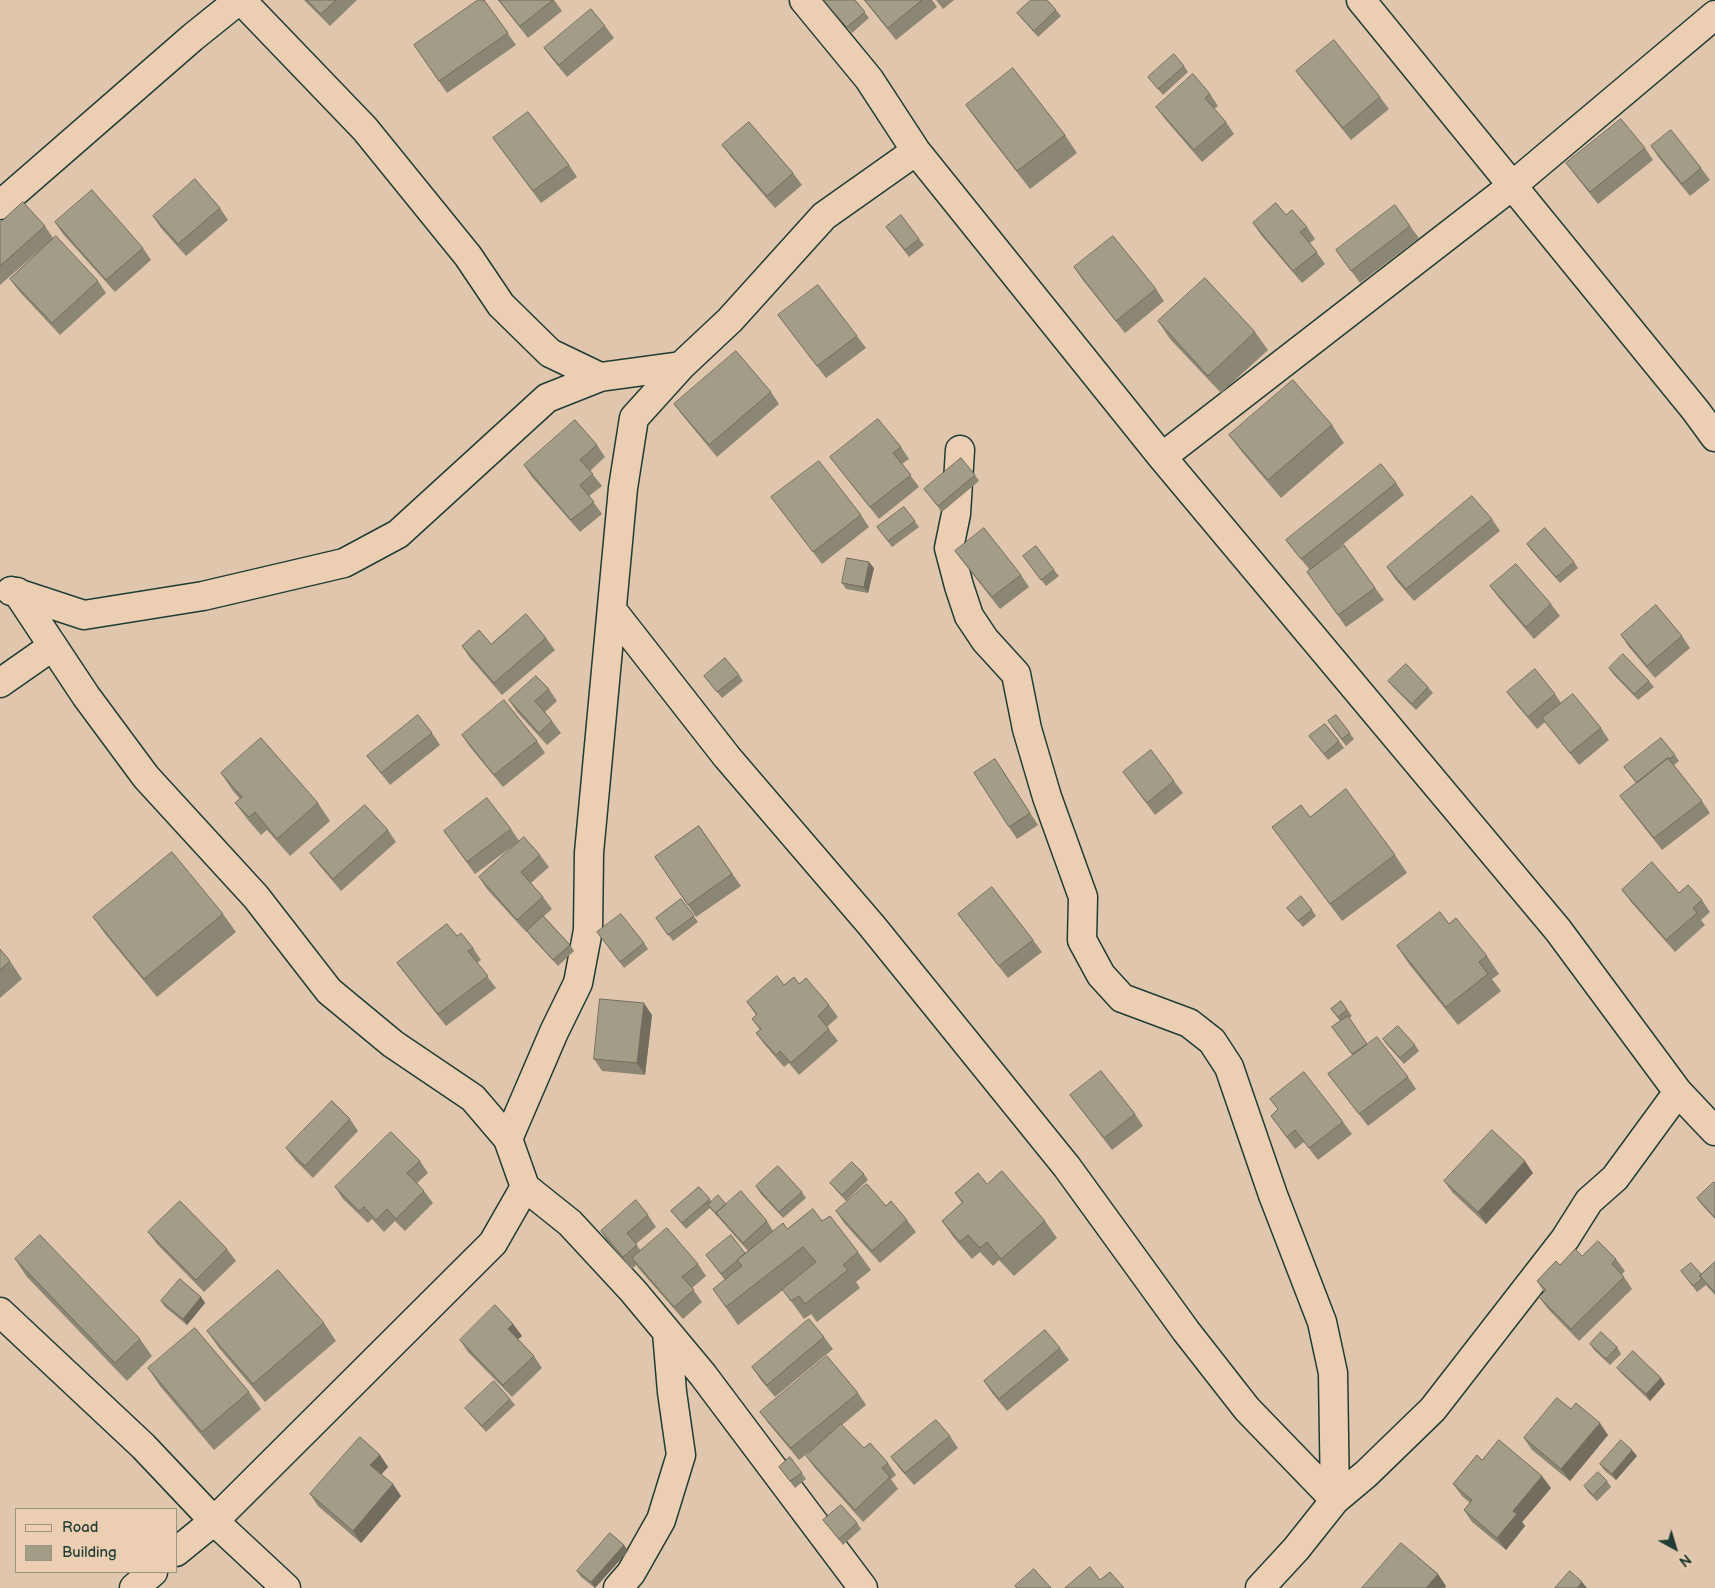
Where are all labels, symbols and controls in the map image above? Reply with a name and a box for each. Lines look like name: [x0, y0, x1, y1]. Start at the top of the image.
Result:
legend: [15, 1508, 178, 1573]
text: Road: [62, 1518, 98, 1537]
north arrow: [1650, 1523, 1700, 1573]
text: Building: [62, 1543, 117, 1562]
text: N: [1675, 1550, 1694, 1570]

